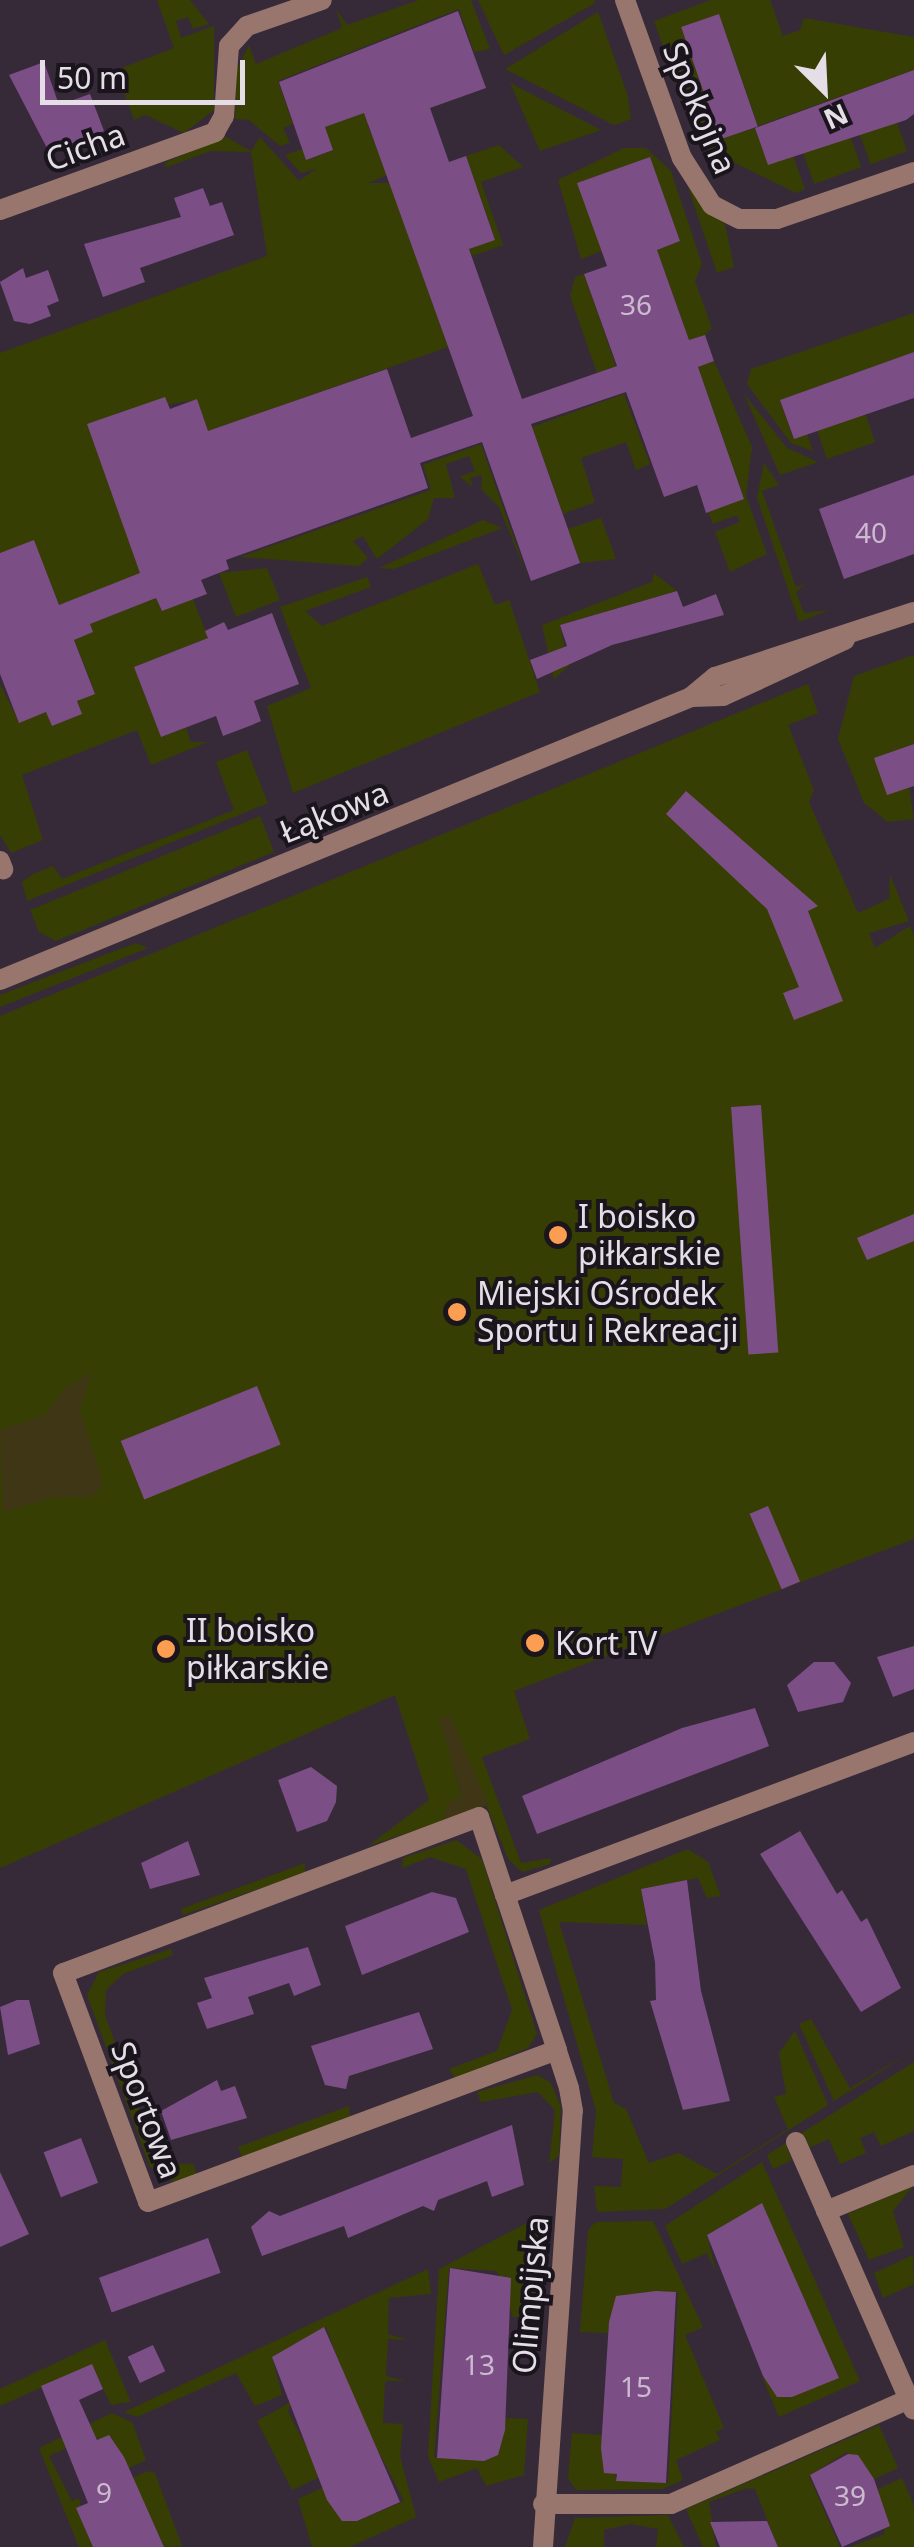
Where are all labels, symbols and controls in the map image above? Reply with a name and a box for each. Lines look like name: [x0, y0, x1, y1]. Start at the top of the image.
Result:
street label: Spokojna: [655, 37, 745, 179]
scale bar: [45, 40, 250, 102]
north arrow: [774, 40, 874, 140]
text: 50 m: [57, 57, 127, 98]
text: N: [818, 95, 854, 139]
street label: Cicha: [40, 115, 130, 179]
house number: 36: [620, 287, 652, 321]
house number: 40: [855, 515, 887, 549]
street label: Łąkowa: [274, 773, 394, 851]
place label: I boisko piłkarskie: [578, 1198, 721, 1273]
marker: I boisko piłkarskie: [547, 1224, 569, 1246]
place label: Miejski Ośrodek Sportu i Rekreacji: [477, 1275, 739, 1350]
marker: Miejski Ośrodek Sportu i Rekreacji: [446, 1301, 468, 1323]
place label: II boisko piłkarskie: [186, 1612, 329, 1687]
place label: Kort IV: [555, 1624, 657, 1662]
marker: Kort IV: [524, 1632, 546, 1654]
marker: II boisko piłkarskie: [155, 1638, 177, 1660]
street label: Sportowa: [103, 2036, 191, 2184]
street label: Olimpijska: [504, 2215, 556, 2375]
house number: 13: [463, 2347, 495, 2381]
house number: 15: [620, 2369, 652, 2403]
house number: 9: [96, 2475, 112, 2509]
house number: 39: [834, 2478, 866, 2512]

